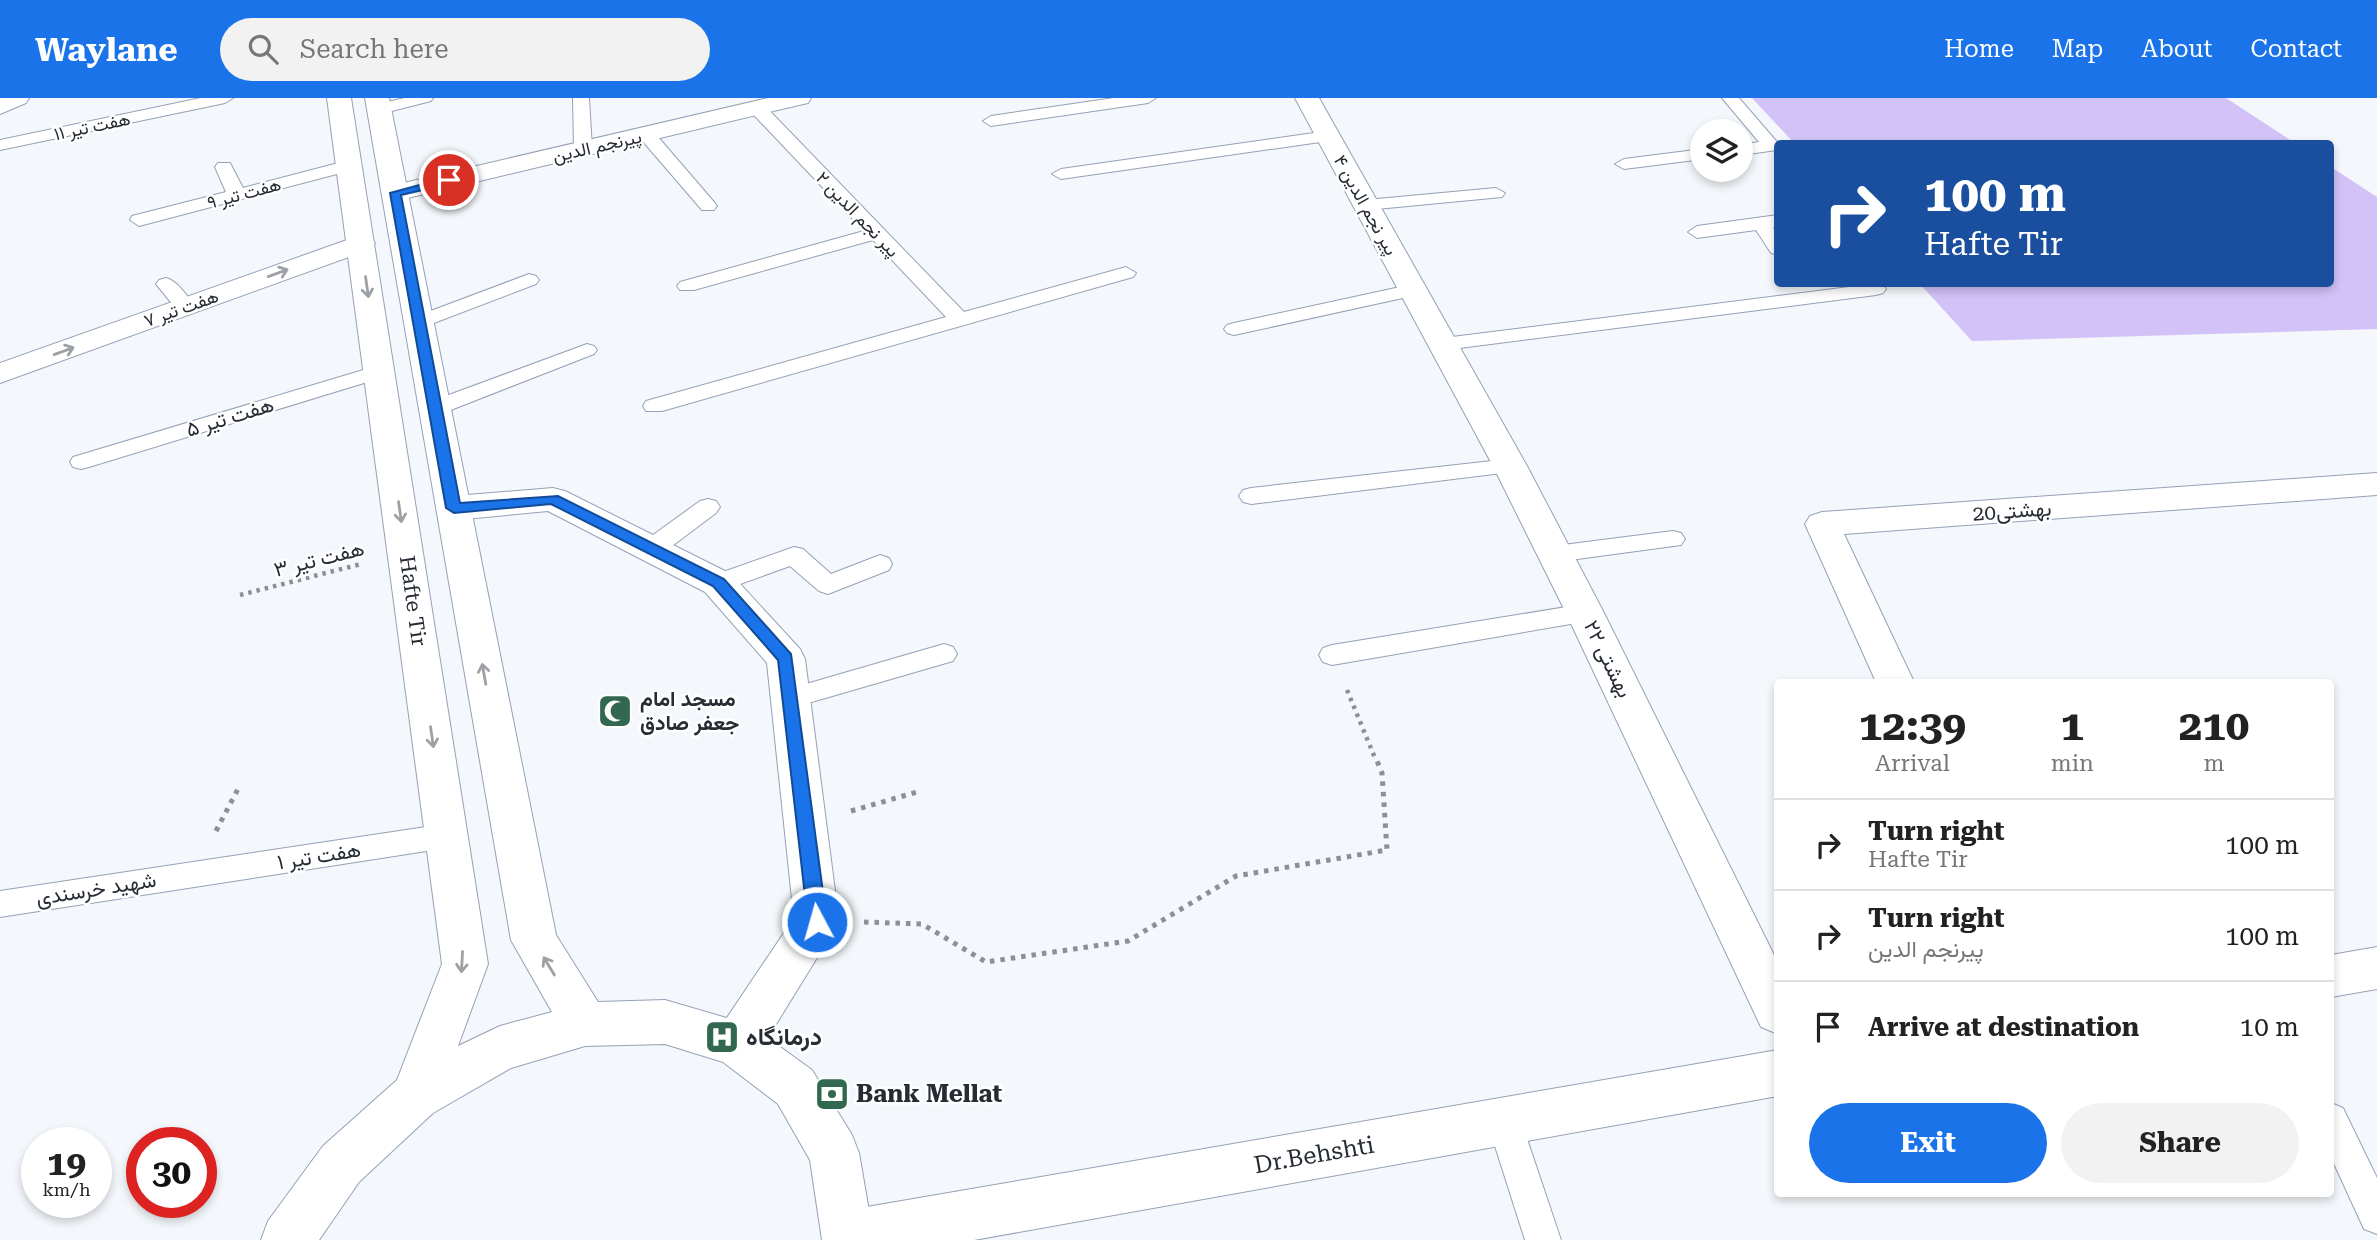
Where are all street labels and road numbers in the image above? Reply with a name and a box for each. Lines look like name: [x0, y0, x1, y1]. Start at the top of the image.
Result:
street label: هفت تیر ۱۱: [52, 108, 132, 145]
street label: پیرنجم الدین: [551, 126, 644, 168]
street label: پیر نجم الدین ۴: [1328, 151, 1402, 260]
street label: پیر نجم الدین ۲: [811, 167, 904, 262]
street label: هفت تیر ۹: [205, 173, 283, 214]
street label: هفت تیر ۷: [141, 285, 221, 332]
street label: هفت تیر ۵: [183, 392, 277, 443]
street label: بهشتی20: [1972, 496, 2052, 527]
street label: هفت تیر ۳: [272, 536, 367, 583]
street label: Hafte Tir: [395, 554, 431, 648]
street label: بهشتی ۲۲: [1578, 617, 1637, 702]
street label: هفت تیر ۱: [276, 838, 363, 875]
street label: شهید خرسندی: [34, 868, 158, 911]
street label: Dr.Behshti: [1252, 1131, 1377, 1179]

